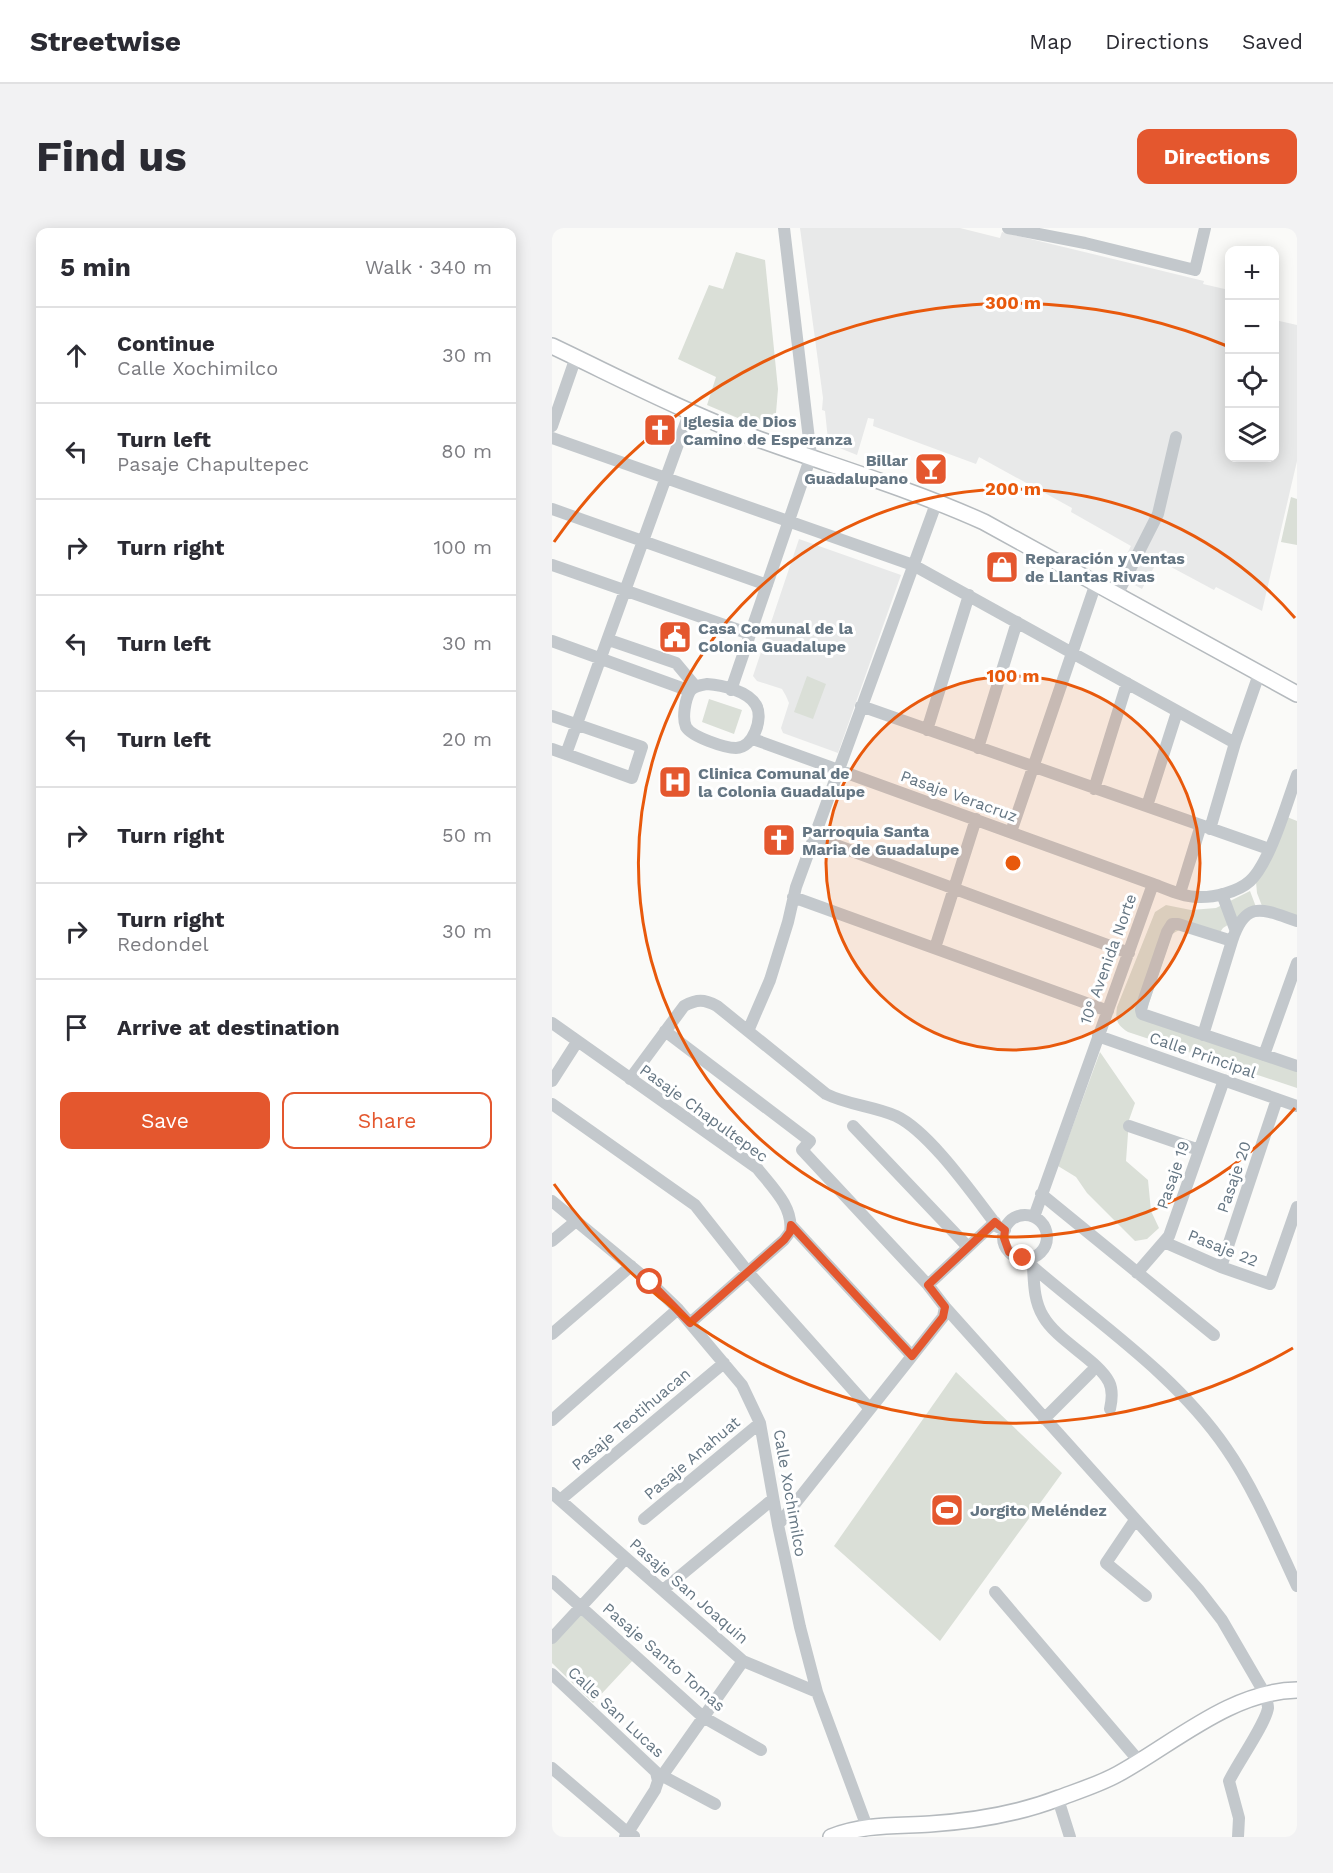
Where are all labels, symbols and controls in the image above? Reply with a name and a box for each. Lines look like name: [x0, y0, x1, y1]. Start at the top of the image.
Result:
text: Streetwise: [30, 25, 181, 58]
text: Map: [1029, 29, 1072, 54]
text: Directions: [1105, 29, 1209, 54]
text: Saved: [1242, 29, 1303, 54]
button: Directions: [1137, 129, 1297, 184]
text: Find us: [36, 132, 187, 181]
map controls: [1225, 246, 1279, 462]
button: +: [1225, 246, 1279, 300]
text: 5 min: [60, 252, 131, 282]
text: Walk · 340 m: [365, 255, 492, 279]
text: 300 m: [985, 292, 1041, 313]
button: −: [1225, 300, 1279, 354]
text: Continue: [117, 331, 215, 356]
icon: ahead: [60, 339, 93, 372]
text: 30 m: [442, 343, 492, 367]
button: locate: [1225, 354, 1279, 408]
text: Calle Xochimilco: [117, 356, 278, 380]
button: layers: [1225, 408, 1279, 462]
church icon: Iglesia de Dios Camino de Esperanza: [642, 412, 678, 448]
place label: Iglesia de Dios Camino de Esperanza: [683, 412, 853, 449]
text: Turn left: [117, 427, 211, 452]
icon: left: [60, 435, 93, 468]
text: 80 m: [441, 439, 492, 463]
place label: Billar Guadalupano: [804, 451, 908, 488]
bar icon: Billar Guadalupano: [913, 451, 949, 487]
text: Pasaje Chapultepec: [117, 452, 309, 476]
text: 200 m: [985, 478, 1041, 499]
icon: right: [60, 531, 93, 564]
text: Turn right: [117, 535, 224, 560]
text: 100 m: [433, 535, 492, 559]
shop icon: Reparación y Ventas de Llantas Rivas: [984, 549, 1020, 585]
place label: Reparación y Ventas de Llantas Rivas: [1025, 549, 1185, 586]
public building icon: Casa Comunal de la Colonia Guadalupe: [657, 619, 693, 655]
place label: Casa Comunal de la Colonia Guadalupe: [698, 619, 854, 656]
icon: left: [60, 627, 93, 660]
text: Turn left: [117, 631, 211, 656]
text: 30 m: [442, 631, 492, 655]
text: 100 m: [986, 665, 1040, 686]
icon: left: [60, 723, 93, 756]
text: Turn left: [117, 727, 211, 752]
text: 20 m: [442, 727, 492, 751]
hospital icon: Clinica Comunal de la Colonia Guadalupe: [657, 764, 693, 800]
place label: Clinica Comunal de la Colonia Guadalupe: [698, 764, 865, 801]
street label: Pasaje Veracruz: [898, 766, 1020, 826]
icon: right: [60, 819, 93, 852]
church icon: Parroquia Santa Maria de Guadalupe: [761, 822, 797, 858]
place label: Parroquia Santa Maria de Guadalupe: [802, 822, 959, 859]
text: Turn right: [117, 823, 224, 848]
text: 50 m: [442, 823, 492, 847]
centre of rings: [1003, 853, 1023, 873]
street label: 10° Avenida Norte: [1076, 891, 1140, 1027]
text: Turn right: [117, 907, 224, 932]
icon: right: [60, 915, 93, 948]
text: 30 m: [442, 919, 492, 943]
text: Redondel: [117, 932, 209, 956]
icon: arrive: [60, 1011, 93, 1044]
text: Arrive at destination: [117, 1015, 340, 1040]
street label: Calle Principal: [1147, 1028, 1259, 1082]
street label: Pasaje Chapultepec: [636, 1060, 772, 1166]
button: Save: [60, 1092, 270, 1149]
button: Share: [282, 1092, 492, 1149]
street label: Pasaje 19: [1152, 1138, 1194, 1212]
street label: Pasaje 20: [1213, 1139, 1255, 1215]
street label: Pasaje 22: [1185, 1225, 1261, 1271]
route end: [1009, 1244, 1035, 1270]
route start: [636, 1268, 662, 1294]
street label: Pasaje Teotihuacan: [568, 1364, 694, 1474]
street label: Pasaje Anahuat: [640, 1412, 744, 1504]
street label: Calle Xochimilco: [769, 1428, 811, 1558]
sports icon: Jorgito Meléndez: [929, 1492, 965, 1528]
place label: Jorgito Meléndez: [970, 1501, 1107, 1520]
street label: Pasaje San Joaquin: [626, 1534, 752, 1648]
street label: Pasaje Santo Tomas: [599, 1599, 729, 1715]
street label: Calle San Lucas: [564, 1663, 668, 1761]

